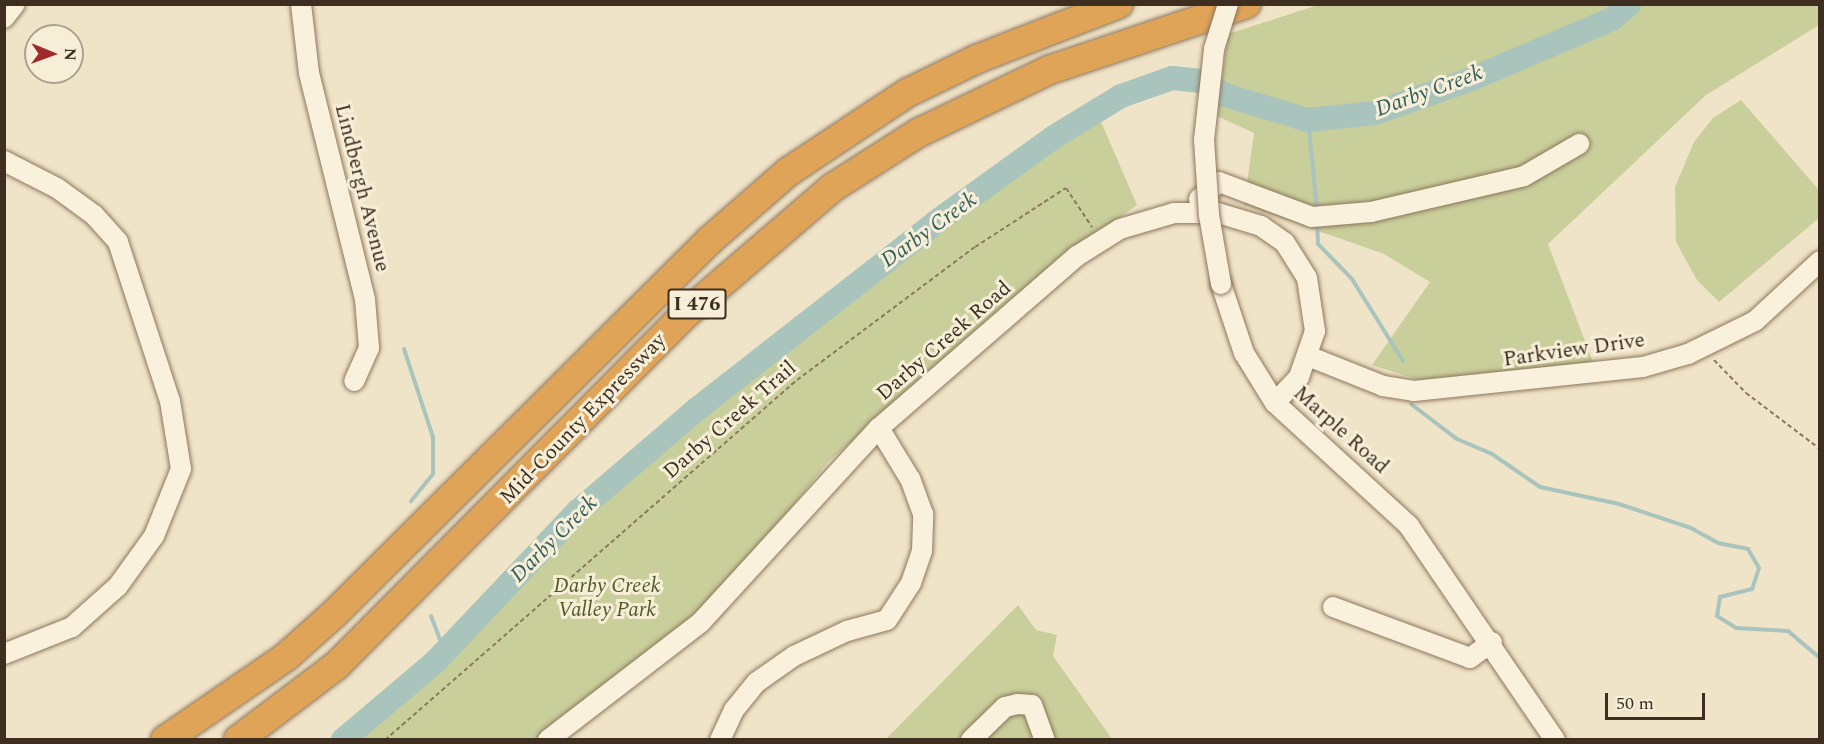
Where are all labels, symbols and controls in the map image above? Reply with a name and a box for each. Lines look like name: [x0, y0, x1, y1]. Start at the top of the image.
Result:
north arrow: [24, 24, 84, 84]
text: N: [58, 48, 82, 61]
water label: Darby Creek: [1372, 59, 1486, 123]
street label: Lindbergh Avenue: [329, 101, 395, 275]
water label: Darby Creek: [876, 186, 982, 274]
street label: Darby Creek Road: [872, 276, 1016, 406]
road number: I 476: [667, 287, 727, 321]
street label: Mid-County Expressway: [495, 328, 671, 510]
street label: Parkview Drive: [1502, 328, 1646, 372]
street label: Darby Creek Trail: [658, 355, 802, 485]
street label: Marple Road: [1288, 381, 1394, 479]
water label: Darby Creek: [505, 490, 603, 588]
park label: Darby Creek Valley Park: [553, 573, 661, 623]
scale bar: [1608, 681, 1708, 719]
text: 50 m: [1616, 690, 1654, 717]

